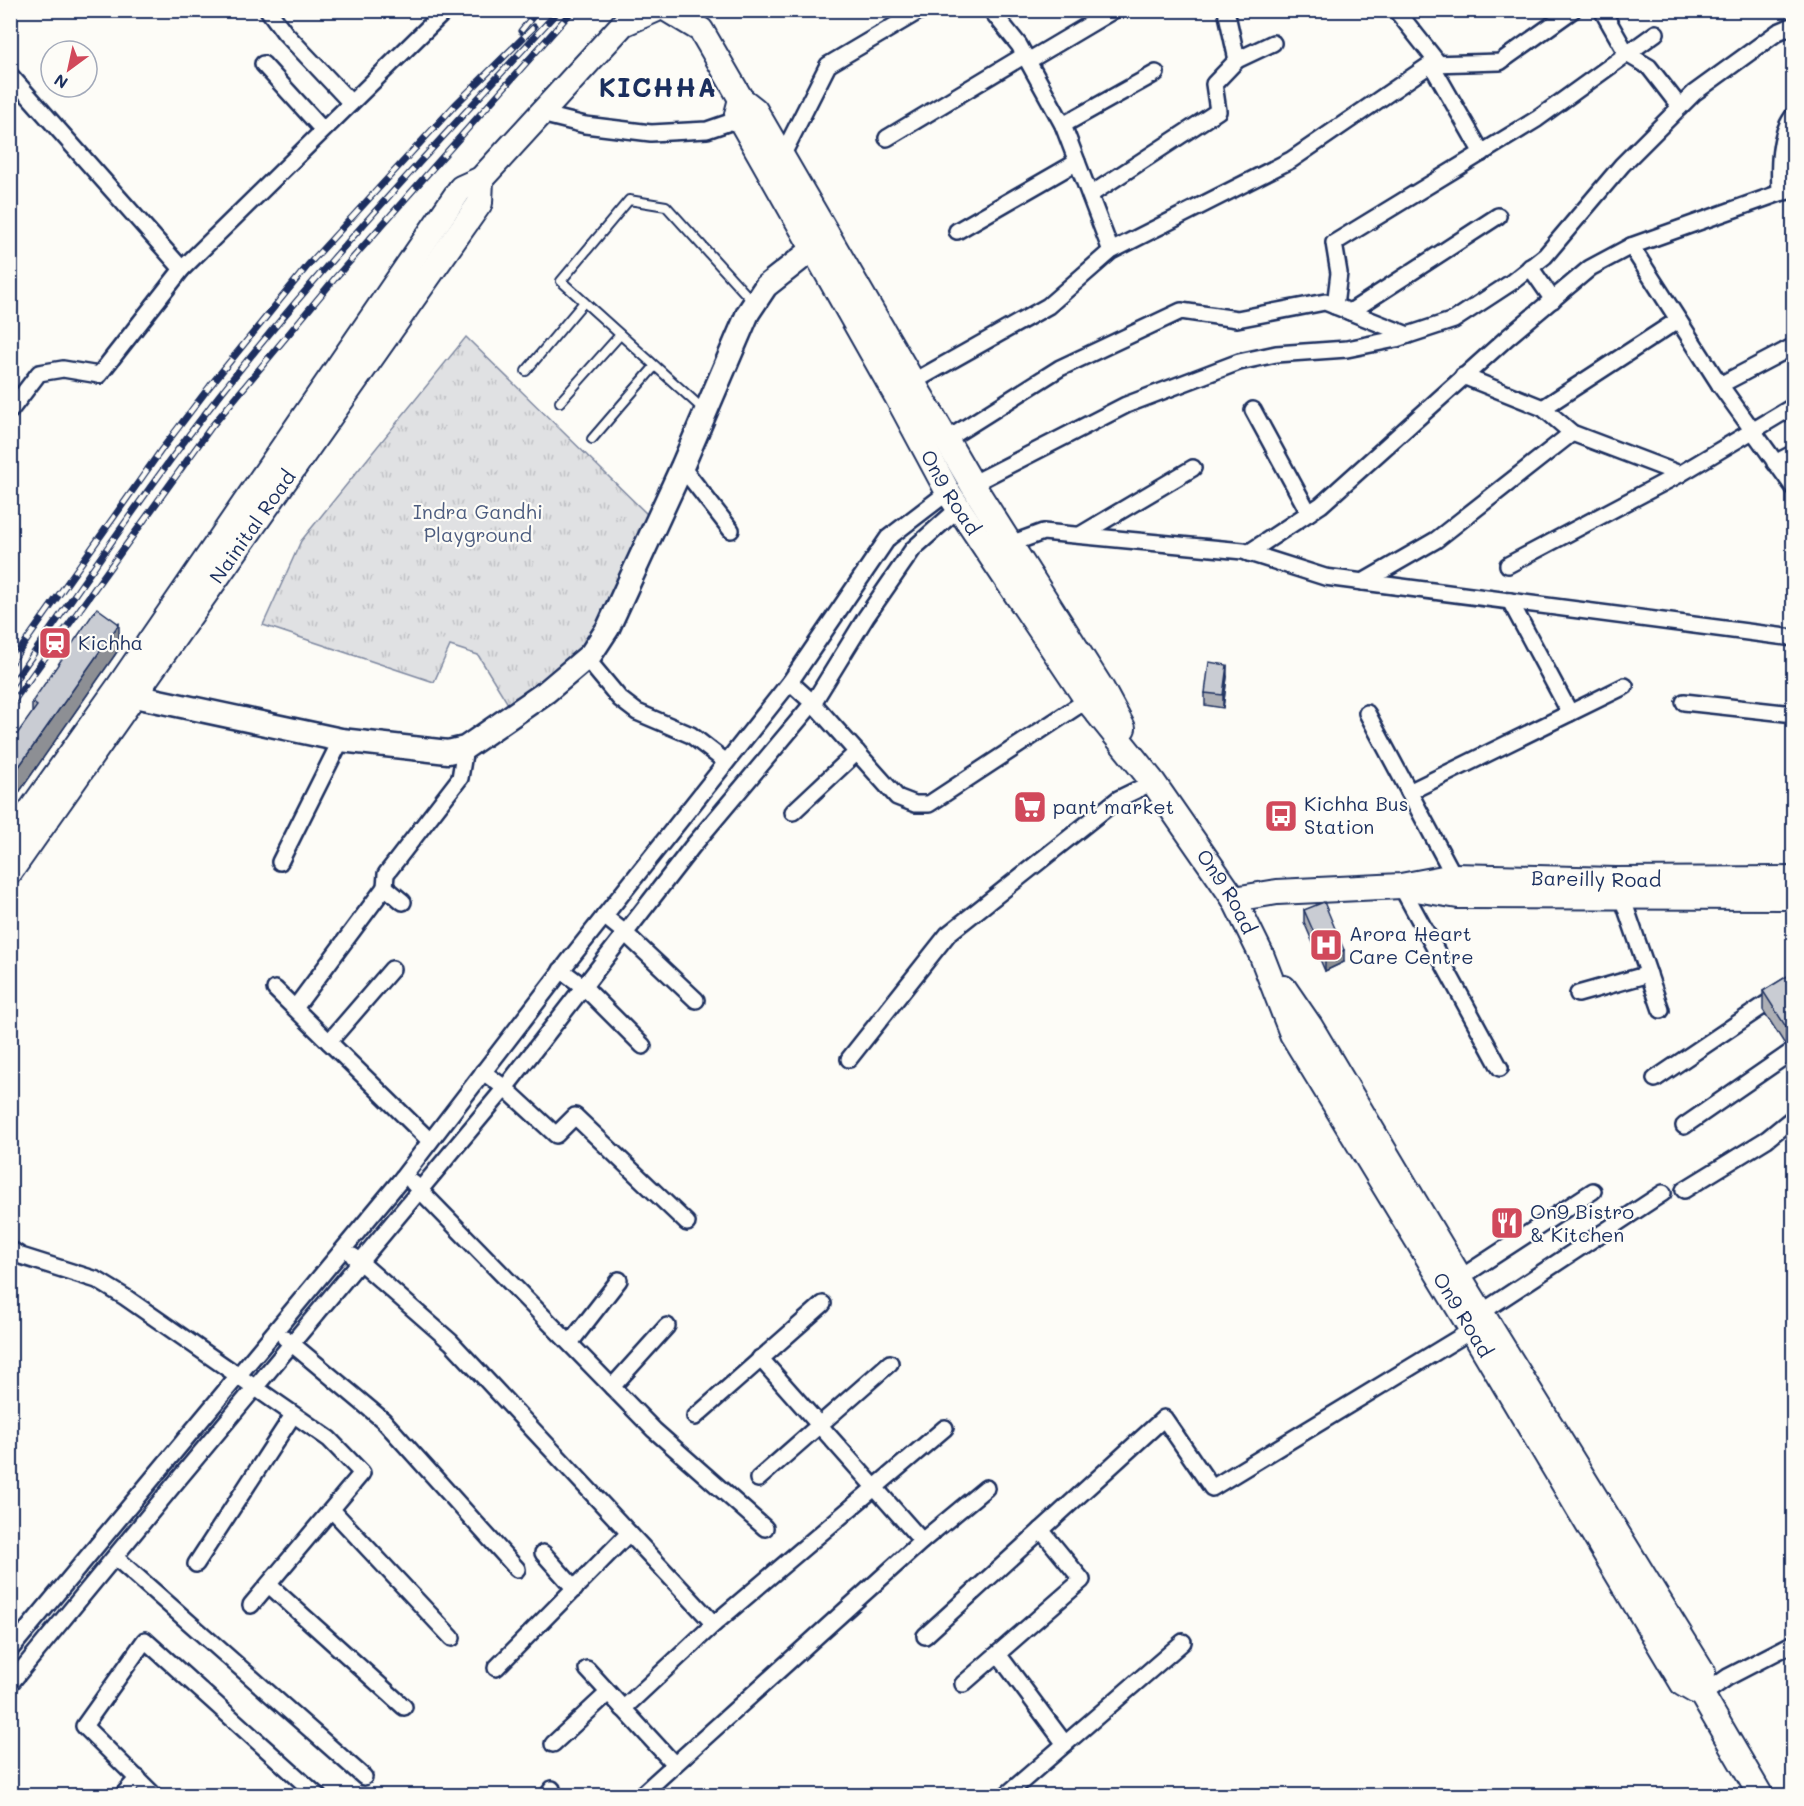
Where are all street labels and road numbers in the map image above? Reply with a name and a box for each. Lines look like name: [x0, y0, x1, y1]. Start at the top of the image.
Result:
street label: On9 Road: [916, 445, 987, 539]
street label: Nainital Road: [203, 464, 301, 588]
street label: On9 Road: [1191, 844, 1263, 938]
street label: Bareilly Road: [1531, 864, 1661, 892]
street label: On9 Road: [1428, 1267, 1499, 1362]

